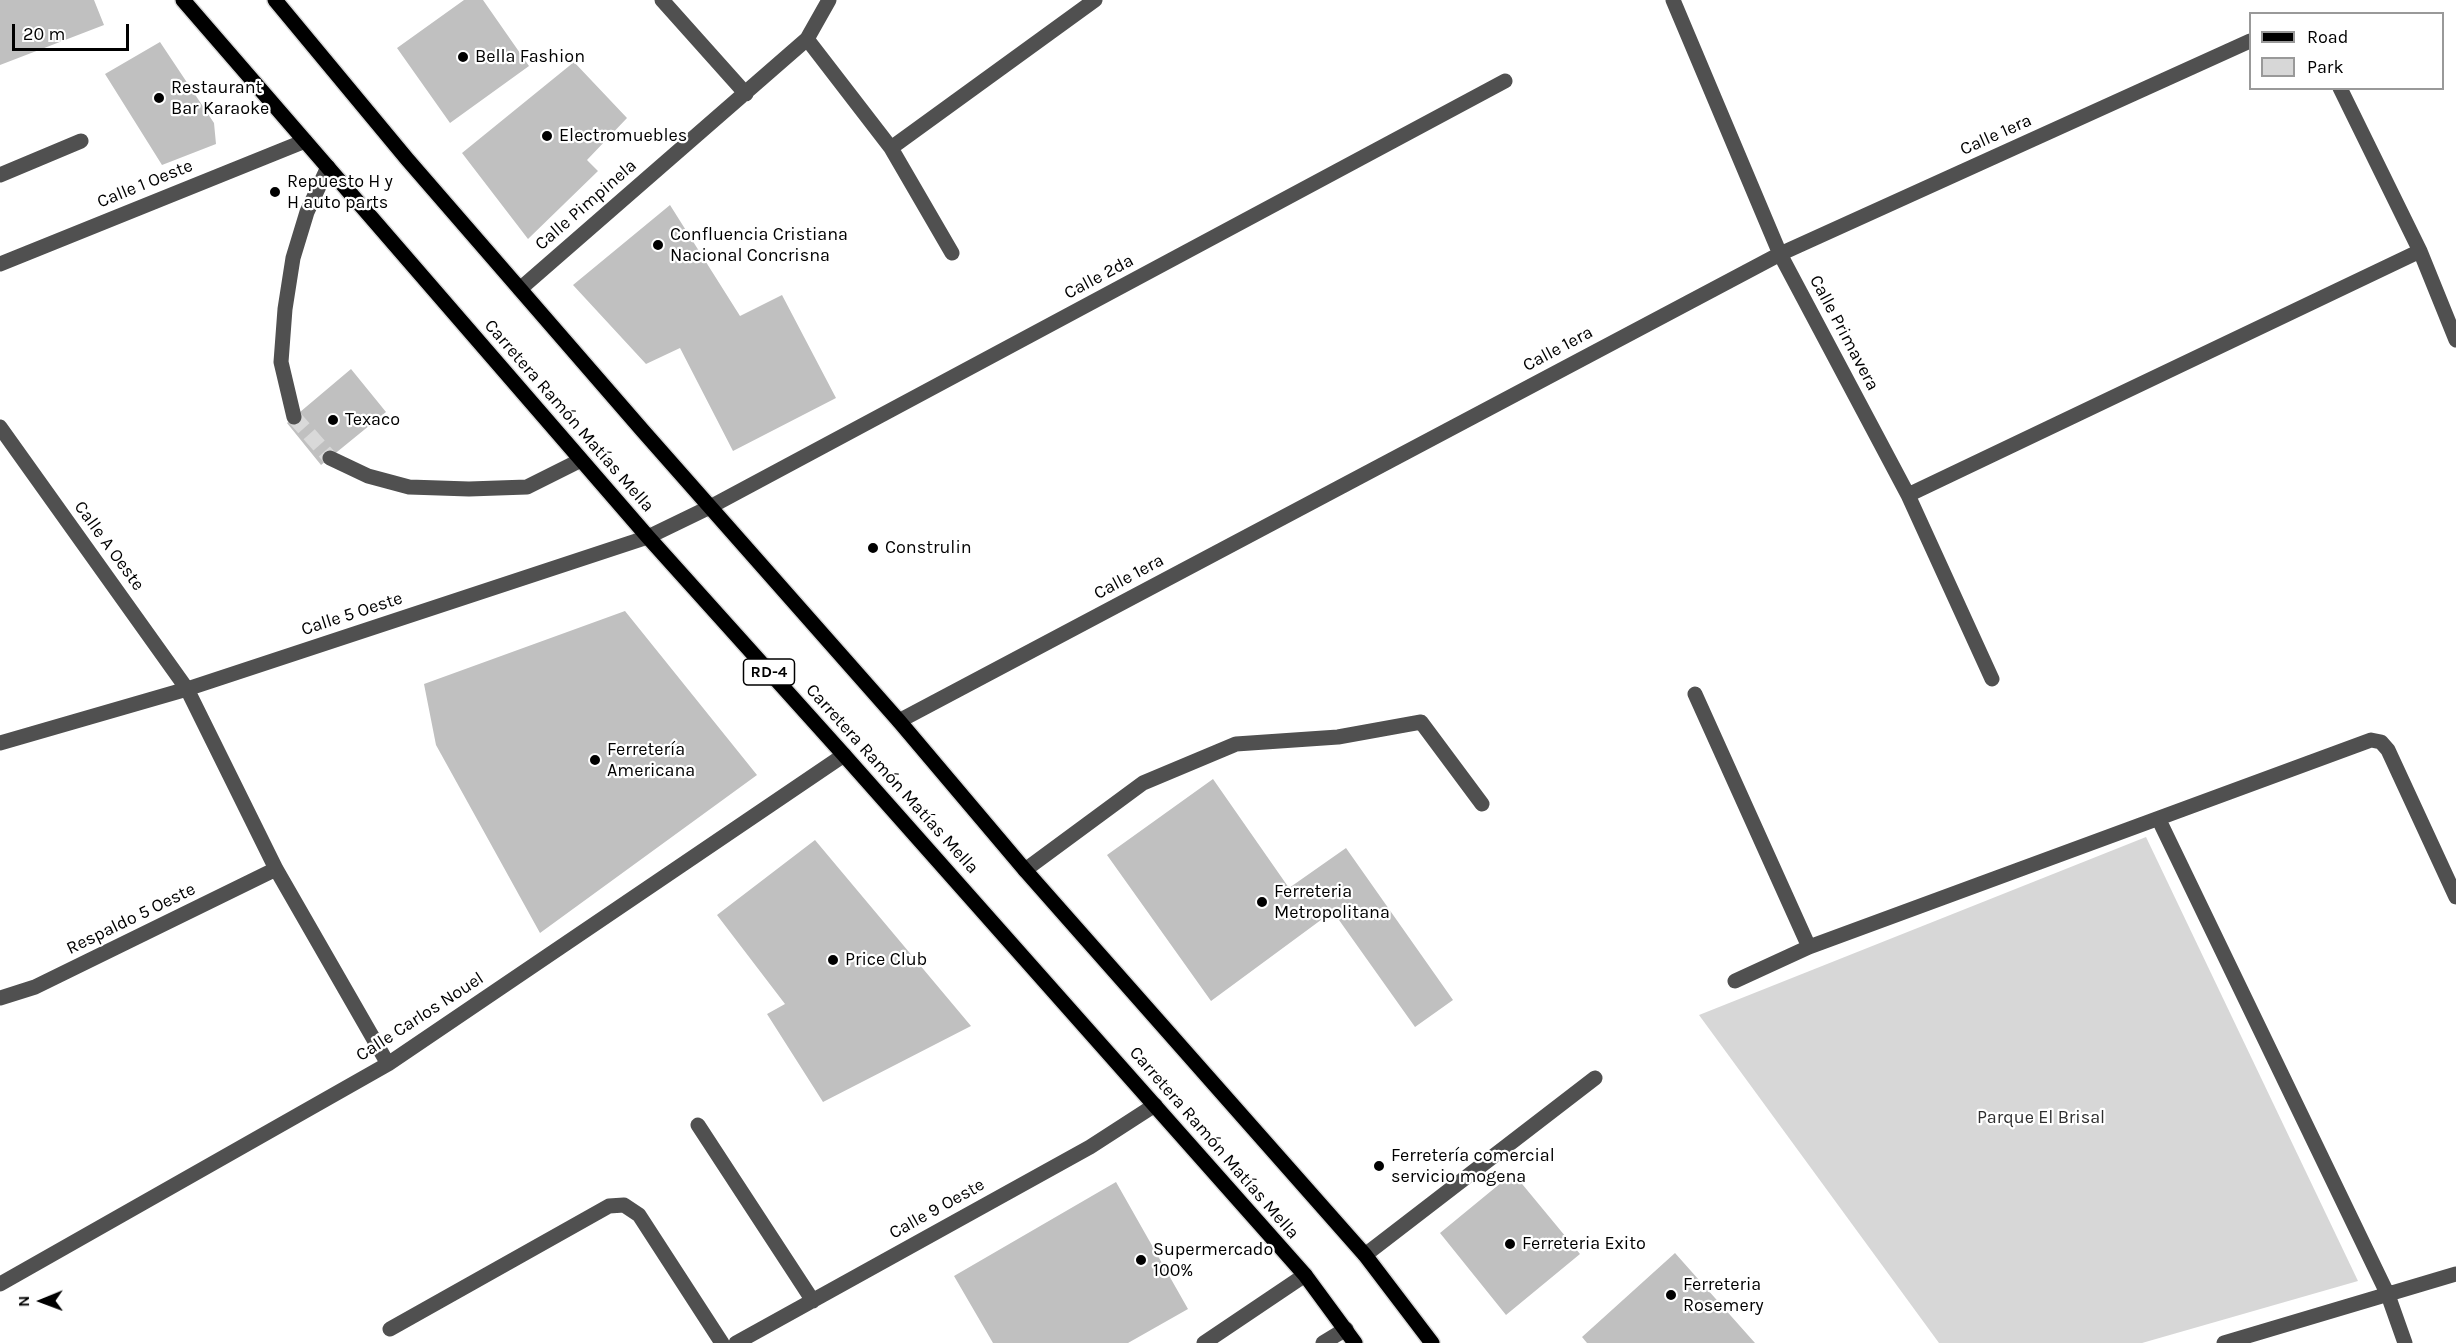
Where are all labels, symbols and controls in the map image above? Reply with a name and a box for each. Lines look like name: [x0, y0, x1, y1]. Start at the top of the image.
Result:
scale bar: [15, 12, 132, 50]
legend: [2249, 12, 2444, 90]
text: 20 m: [23, 23, 65, 45]
text: Road: [2307, 26, 2348, 48]
place label: Bella Fashion: [475, 46, 585, 68]
marker: Bella Fashion: [456, 50, 470, 64]
text: Park: [2307, 56, 2344, 78]
place label: Restaurant Bar Karaoke: [171, 77, 269, 119]
marker: Restaurant Bar Karaoke: [152, 91, 166, 105]
street label: Calle 1era: [1957, 110, 2035, 160]
place label: Electromuebles: [559, 125, 687, 147]
marker: Electromuebles: [540, 129, 554, 143]
street label: Calle 1 Oeste: [94, 155, 196, 213]
street label: Calle Pimpinela: [531, 155, 641, 255]
place label: Repuesto H y H auto parts: [287, 171, 393, 213]
marker: Repuesto H y H auto parts: [268, 185, 282, 199]
place label: Confluencia Cristiana Nacional Concrisna: [670, 224, 848, 266]
marker: Confluencia Cristiana Nacional Concrisna: [651, 238, 665, 252]
street label: Calle 2da: [1061, 250, 1137, 304]
street label: Calle Primavera: [1804, 271, 1884, 395]
street label: Carretera Ramón Matías Mella: [479, 315, 659, 517]
street label: Calle 1era: [1519, 322, 1597, 376]
place label: Texaco: [345, 409, 400, 431]
marker: Texaco: [326, 413, 340, 427]
street label: Calle A Oeste: [69, 497, 149, 595]
place label: Construlin: [885, 537, 972, 559]
marker: Construlin: [866, 541, 880, 555]
street label: Calle 1era: [1090, 550, 1168, 604]
street label: Calle 5 Oeste: [299, 587, 405, 641]
road number: RD-4: [744, 659, 794, 685]
street label: Carretera Ramón Matías Mella: [801, 680, 983, 878]
place label: Ferretería Americana: [607, 739, 695, 782]
marker: Ferretería Americana: [588, 753, 602, 767]
street label: Respaldo 5 Oeste: [63, 878, 199, 960]
place label: Ferreteria Metropolitana: [1274, 881, 1390, 924]
marker: Ferreteria Metropolitana: [1255, 895, 1269, 909]
place label: Price Club: [845, 949, 927, 971]
marker: Price Club: [826, 953, 840, 967]
street label: Calle Carlos Nouel: [352, 968, 488, 1066]
street label: Carretera Ramón Matías Mella: [1124, 1042, 1304, 1244]
park label: Parque El Brisal: [1977, 1107, 2105, 1129]
place label: Ferretería comercial servicio mogena: [1391, 1145, 1555, 1188]
marker: Ferretería comercial servicio mogena: [1372, 1159, 1386, 1173]
street label: Calle 9 Oeste: [886, 1174, 988, 1244]
place label: Ferreteria Exito: [1522, 1233, 1646, 1255]
marker: Ferreteria Exito: [1503, 1237, 1517, 1251]
place label: Supermercado 100%: [1153, 1239, 1273, 1282]
marker: Supermercado 100%: [1134, 1253, 1148, 1267]
north arrow: [12, 1271, 72, 1331]
place label: Ferreteria Rosemery: [1683, 1274, 1764, 1316]
marker: Ferreteria Rosemery: [1664, 1288, 1678, 1302]
text: N: [14, 1295, 33, 1307]

